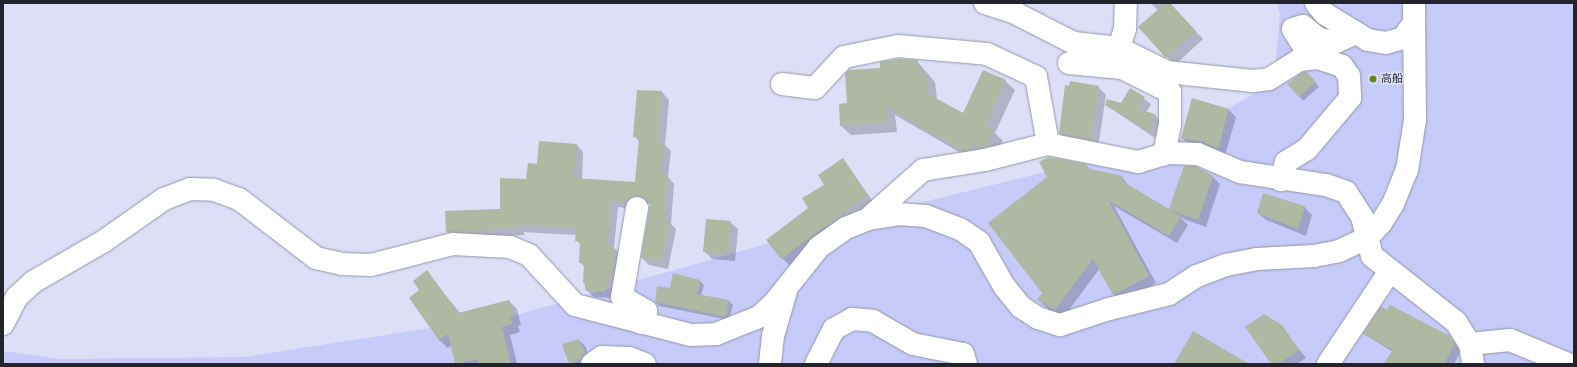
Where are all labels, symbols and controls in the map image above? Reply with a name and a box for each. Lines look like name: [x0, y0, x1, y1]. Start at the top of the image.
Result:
place label: 高船: [1381, 72, 1403, 86]
marker: 高船: [1368, 74, 1378, 84]

